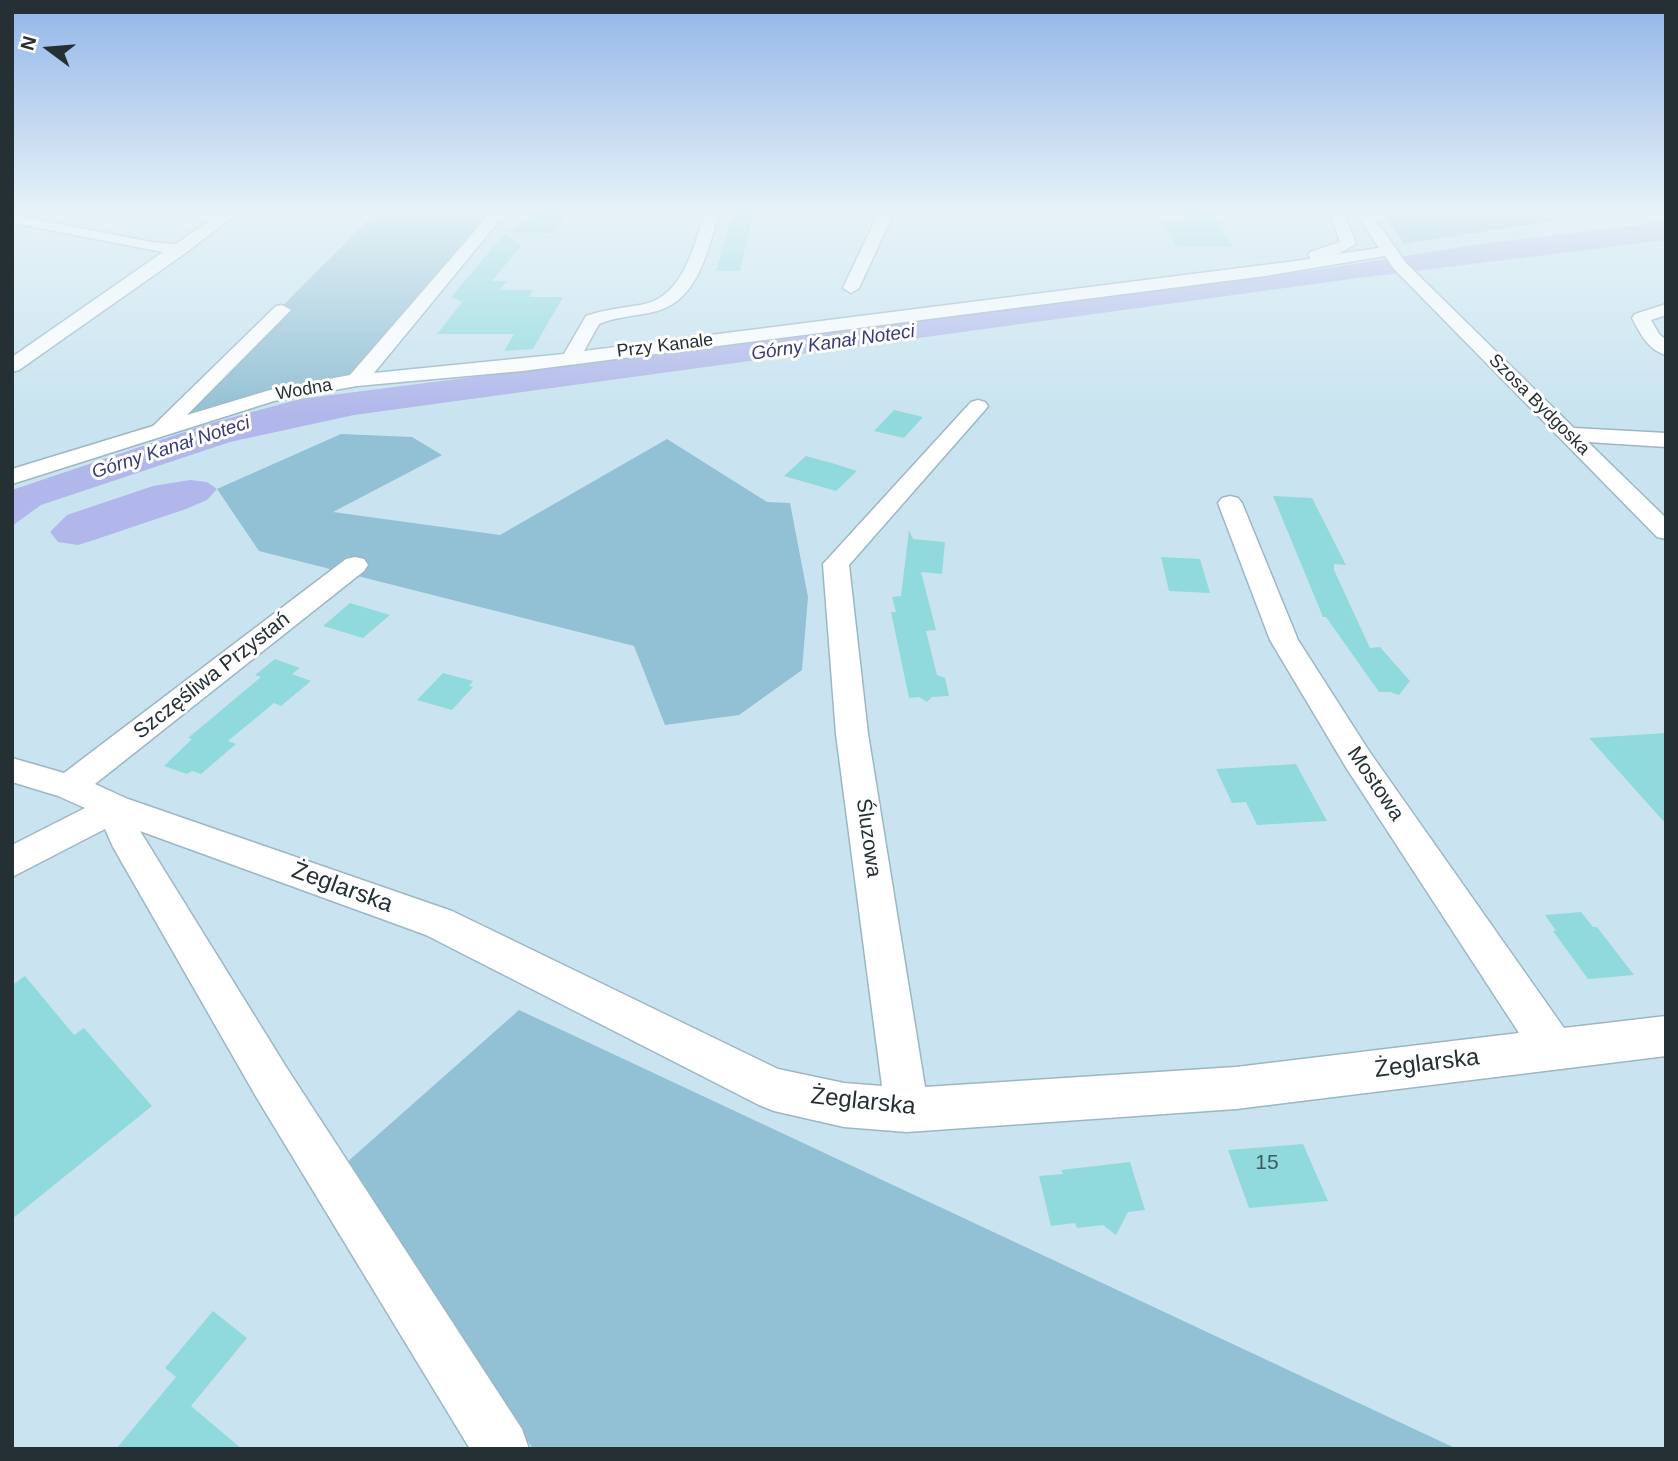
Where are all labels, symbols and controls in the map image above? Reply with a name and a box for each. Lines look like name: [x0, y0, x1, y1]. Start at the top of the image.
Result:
north arrow: [14, 14, 84, 84]
text: N: [16, 34, 40, 53]
water label: Górny Kanał Noteci: [750, 320, 916, 366]
street label: Przy Kanale: [616, 329, 714, 363]
street label: Szosa Bydgoska: [1484, 350, 1594, 460]
street label: Wodna: [274, 374, 334, 406]
water label: Górny Kanał Noteci: [89, 412, 253, 484]
street label: Szczęśliwa Przystań: [129, 607, 295, 745]
street label: Mostowa: [1341, 742, 1409, 826]
street label: Śluzowa: [850, 797, 886, 879]
street label: Żeglarska: [288, 856, 396, 920]
street label: Żeglarska: [1373, 1043, 1481, 1085]
street label: Żeglarska: [809, 1082, 917, 1122]
house number: 15: [1255, 1150, 1279, 1176]

